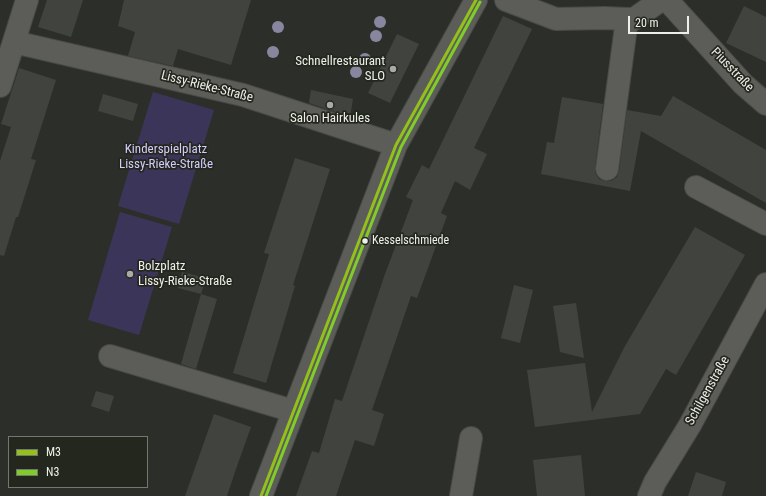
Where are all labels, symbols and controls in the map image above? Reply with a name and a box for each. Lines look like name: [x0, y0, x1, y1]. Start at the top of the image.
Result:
scale bar: [630, 8, 691, 34]
text: 20 m: [635, 16, 659, 30]
street label: Piusstraße: [707, 45, 757, 95]
place label: Schnellrestaurant SLO: [295, 54, 385, 85]
marker: Schnellrestaurant SLO: [388, 64, 398, 74]
street label: Lissy-Rieke-Straße: [159, 68, 255, 106]
marker: Salon Hairkules: [325, 100, 335, 110]
place label: Salon Hairkules: [290, 111, 370, 127]
park label: Kinderspielplatz Lissy-Rieke-Straße: [119, 142, 213, 173]
place label: Kesselschmiede: [372, 234, 449, 248]
marker: Kesselschmiede: [360, 236, 370, 246]
place label: Bolzplatz Lissy-Rieke-Straße: [138, 259, 232, 290]
marker: Bolzplatz Lissy-Rieke-Straße: [125, 269, 135, 279]
street label: Schilgenstraße: [683, 354, 733, 428]
legend: [8, 436, 148, 488]
text: M3: [46, 445, 61, 459]
text: N3: [46, 465, 59, 479]

